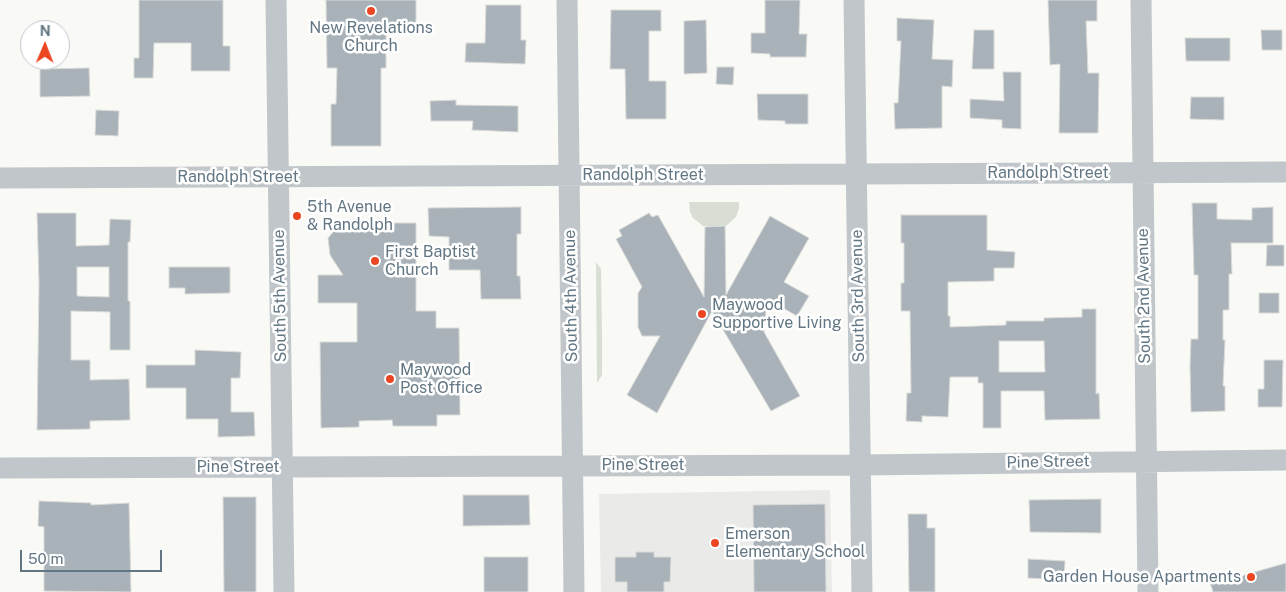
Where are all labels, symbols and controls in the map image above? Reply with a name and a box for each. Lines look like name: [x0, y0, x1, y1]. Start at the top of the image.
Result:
marker: New Revelations Church: [365, 5, 377, 17]
place label: New Revelations Church: [309, 18, 433, 56]
north arrow: [20, 20, 70, 70]
text: N: [40, 23, 51, 39]
street label: Randolph Street: [987, 163, 1109, 183]
street label: Randolph Street: [582, 165, 704, 185]
street label: Randolph Street: [177, 167, 299, 187]
place label: 5th Avenue & Randolph: [307, 197, 393, 235]
marker: 5th Avenue & Randolph: [291, 210, 303, 222]
street label: South 2nd Avenue: [1133, 228, 1155, 364]
street label: South 5th Avenue: [269, 229, 291, 363]
street label: South 4th Avenue: [560, 229, 582, 363]
street label: South 3rd Avenue: [847, 229, 869, 363]
place label: First Baptist Church: [385, 242, 476, 280]
marker: First Baptist Church: [369, 255, 381, 267]
place label: Maywood Supportive Living: [712, 295, 842, 333]
marker: Maywood Supportive Living: [696, 308, 708, 320]
place label: Maywood Post Office: [400, 360, 483, 398]
marker: Maywood Post Office: [384, 373, 396, 385]
street label: Pine Street: [1006, 452, 1090, 472]
street label: Pine Street: [601, 455, 685, 475]
street label: Pine Street: [196, 457, 280, 477]
place label: Emerson Elementary School: [725, 524, 865, 562]
marker: Emerson Elementary School: [709, 537, 721, 549]
scale bar: [22, 540, 165, 572]
text: 50 m: [28, 550, 63, 567]
place label: Garden House Apartments: [1043, 567, 1241, 587]
marker: Garden House Apartments: [1245, 571, 1257, 583]

